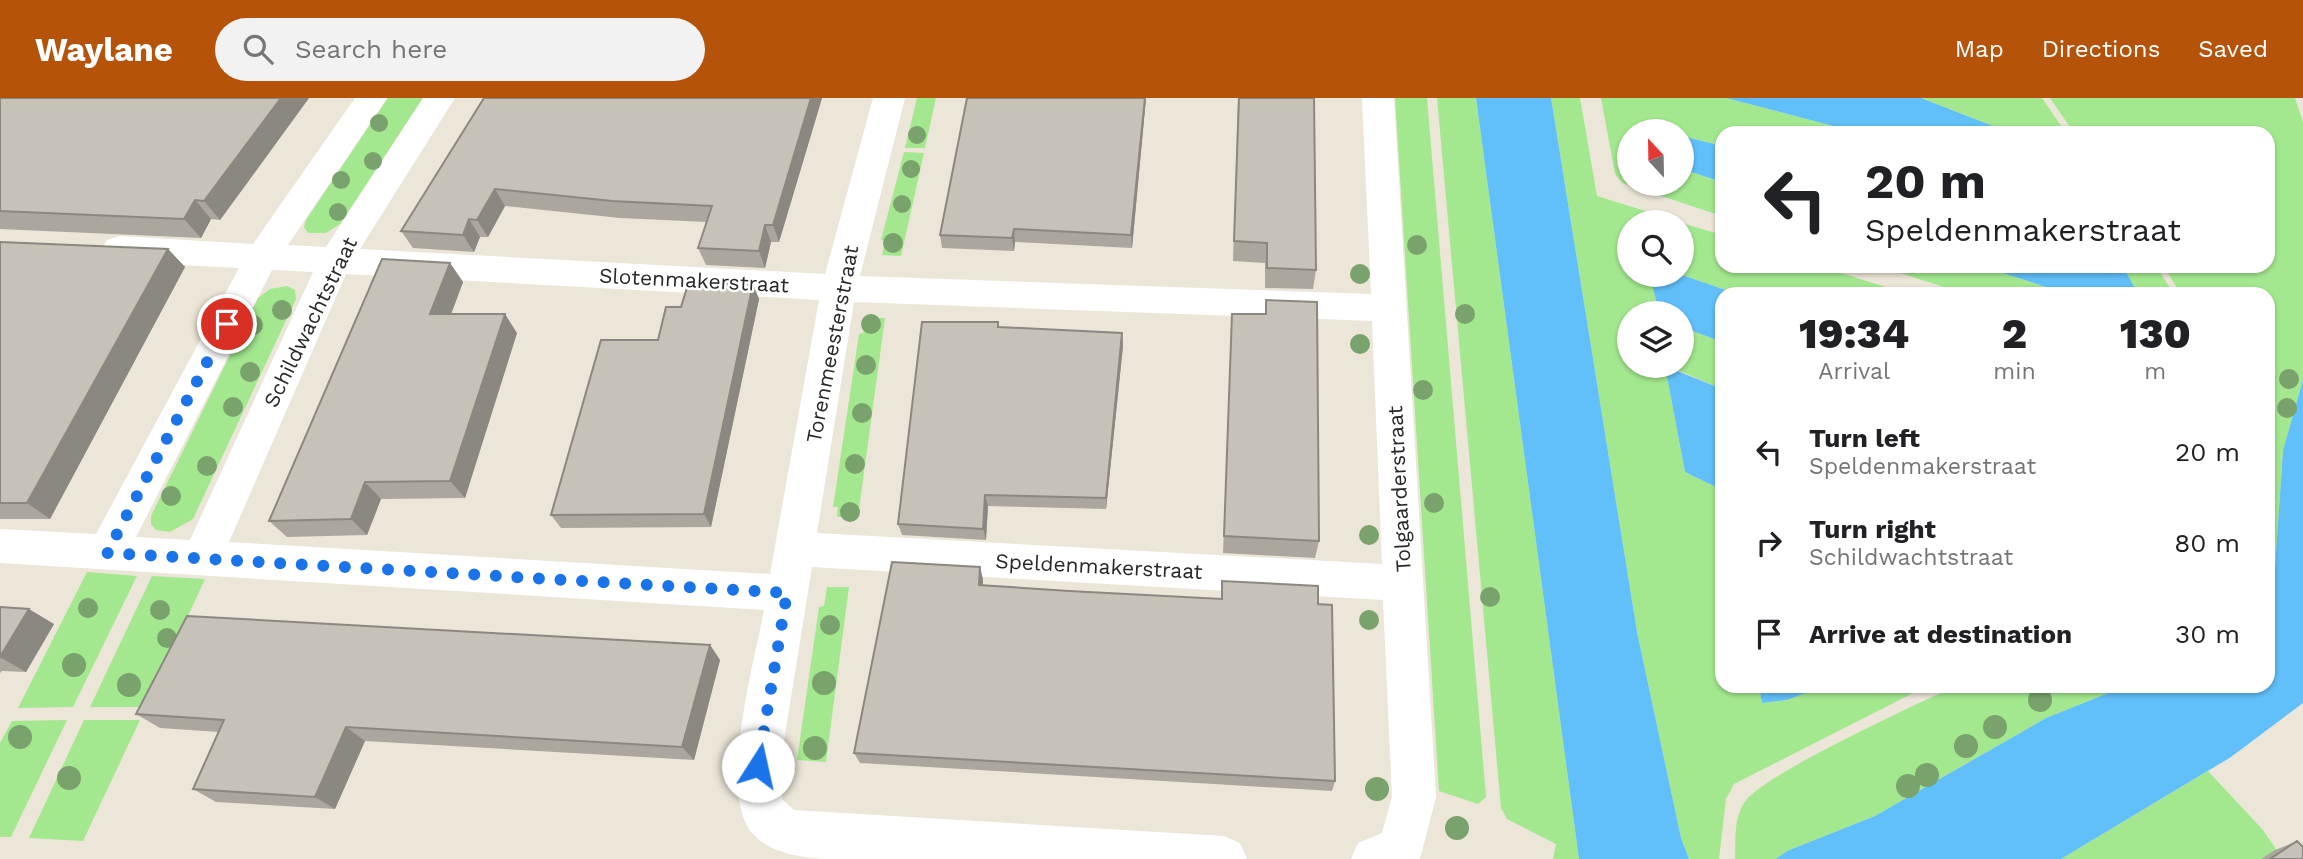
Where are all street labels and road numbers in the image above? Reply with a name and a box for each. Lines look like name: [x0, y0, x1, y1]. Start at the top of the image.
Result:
street label: Schildwachtstraat: [258, 233, 362, 411]
street label: Torenmeesterstraat: [801, 243, 863, 445]
street label: Slotenmakerstraat: [598, 263, 790, 297]
street label: Tolgaarderstraat: [1382, 405, 1416, 573]
street label: Speldenmakerstraat: [995, 548, 1203, 584]

